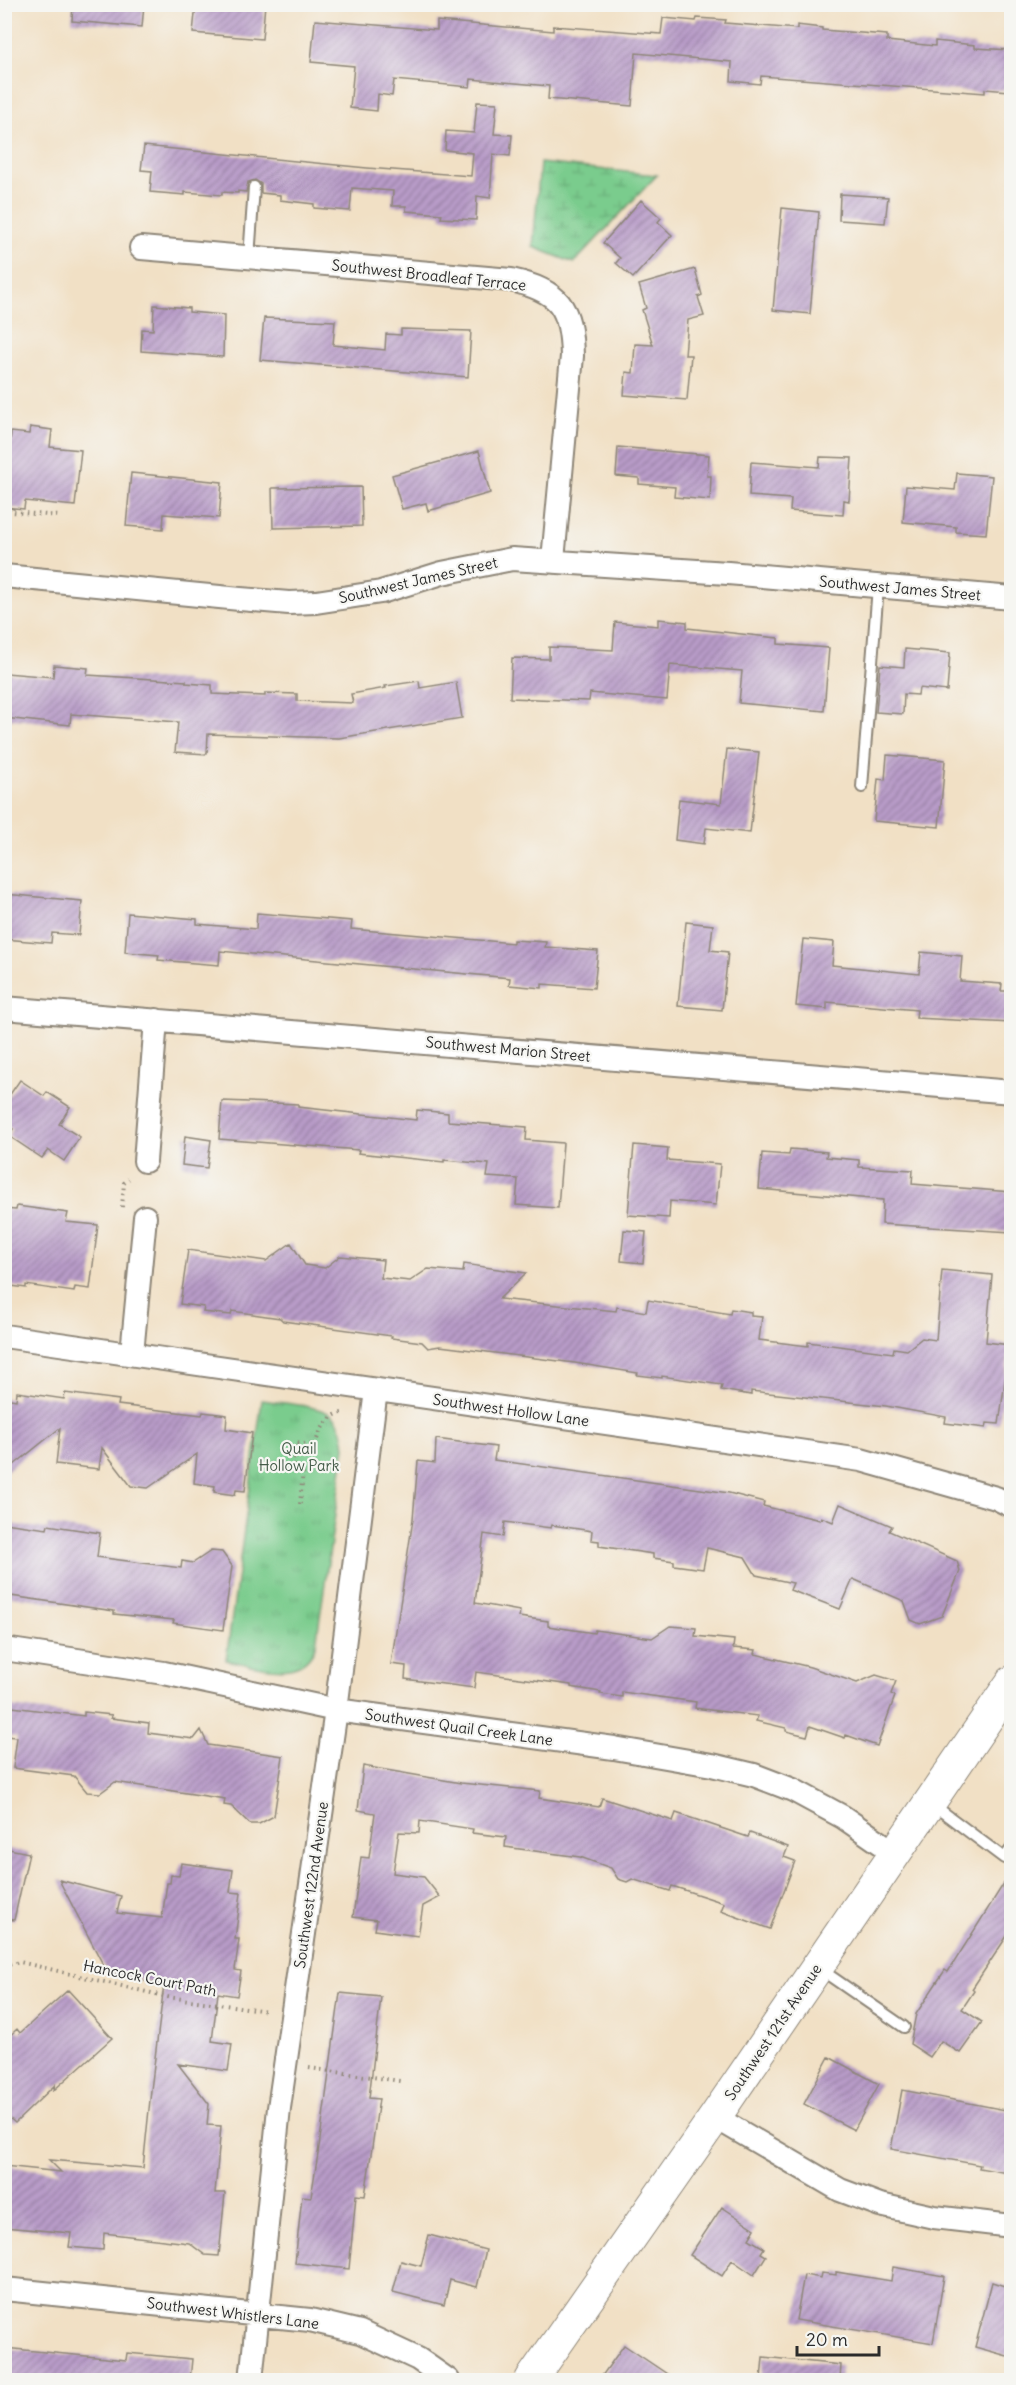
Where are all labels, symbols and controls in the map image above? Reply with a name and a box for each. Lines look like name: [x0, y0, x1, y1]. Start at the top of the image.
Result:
street label: Southwest Broadleaf Terrace: [331, 255, 527, 295]
street label: Southwest James Street: [337, 552, 499, 608]
street label: Southwest James Street: [818, 571, 982, 605]
street label: Southwest Marion Street: [425, 1032, 591, 1066]
street label: Southwest Hollow Lane: [432, 1390, 590, 1430]
park label: Quail Hollow Park: [259, 1439, 340, 1475]
street label: Southwest Quail Creek Lane: [364, 1704, 554, 1750]
street label: Southwest 122nd Avenue: [290, 1800, 332, 1970]
street label: Hancock Court Path: [82, 1956, 219, 2000]
street label: Southwest 121st Avenue: [720, 1960, 826, 2104]
street label: Southwest Whistlers Lane: [146, 2293, 320, 2333]
scale bar: [797, 2319, 880, 2357]
text: 20 m: [806, 2328, 848, 2351]

